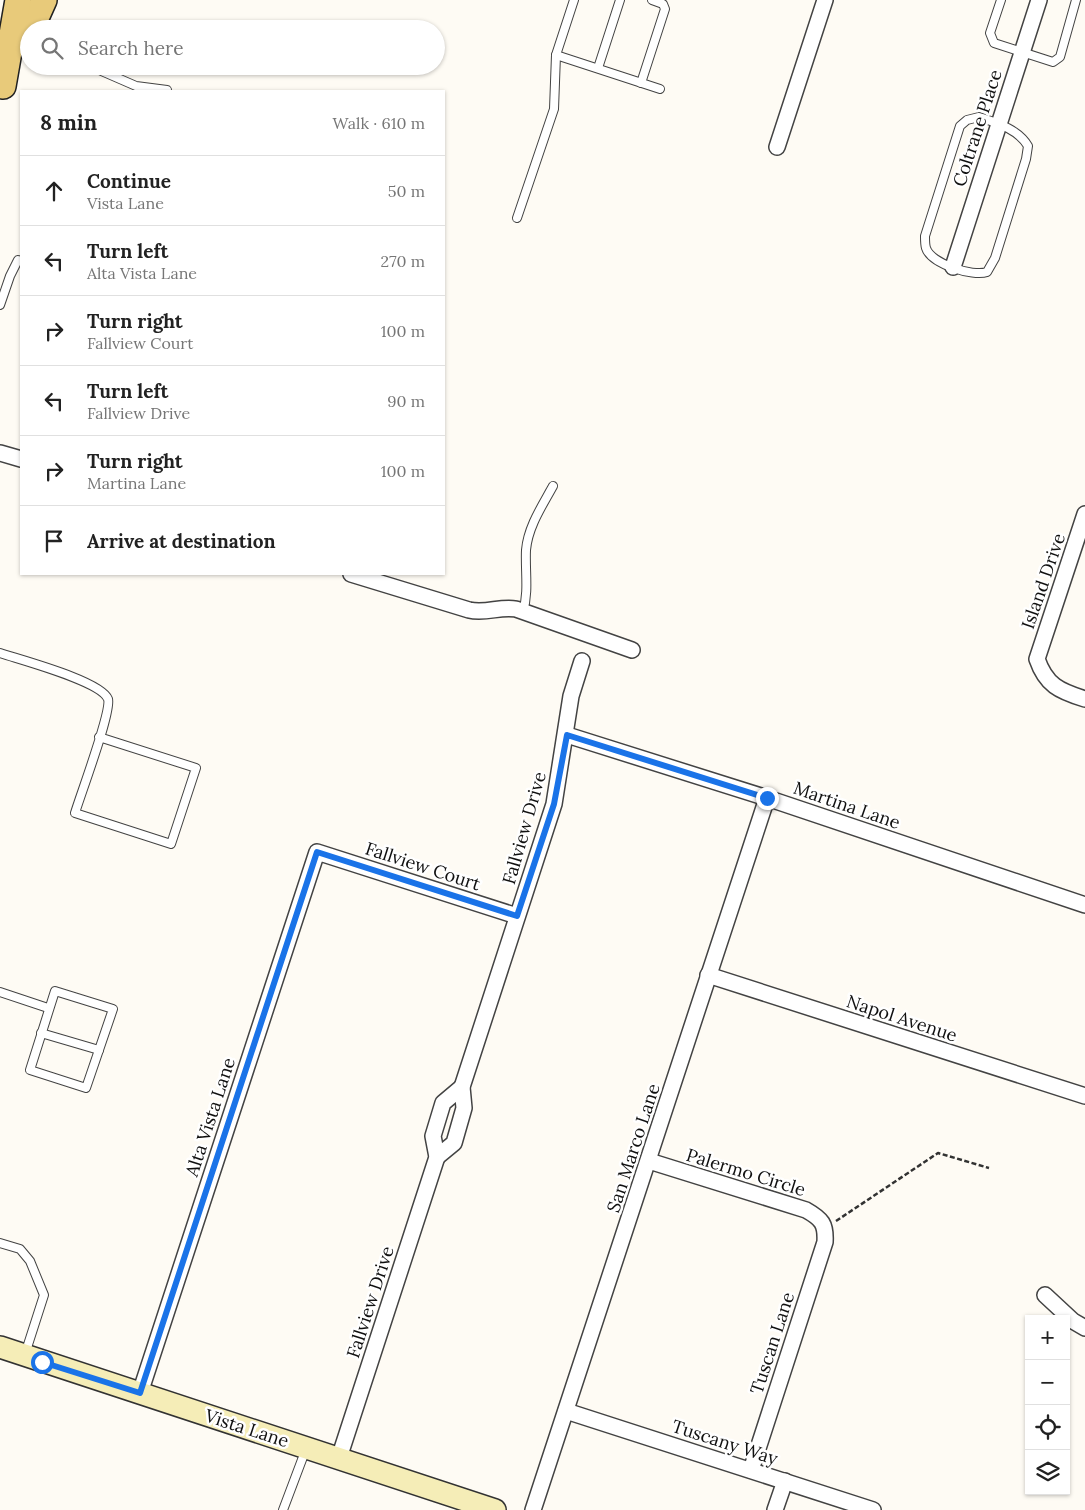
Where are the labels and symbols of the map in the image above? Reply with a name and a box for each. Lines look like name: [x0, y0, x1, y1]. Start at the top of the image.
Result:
street label: Coltrane Place: [947, 66, 1007, 189]
street label: Island Drive: [1016, 530, 1070, 632]
street label: Fallview Drive: [497, 769, 551, 887]
street label: Martina Lane: [791, 776, 904, 834]
route end: [756, 787, 779, 810]
street label: Fallview Court: [362, 837, 484, 895]
street label: Napol Avenue: [844, 989, 960, 1047]
street label: Alta Vista Lane: [180, 1054, 240, 1180]
street label: San Marco Lane: [601, 1080, 665, 1215]
street label: Palermo Circle: [684, 1143, 809, 1201]
street label: Fallview Drive: [341, 1243, 399, 1361]
street label: Tuscan Lane: [745, 1289, 799, 1397]
route start: [31, 1351, 54, 1374]
street label: Vista Lane: [201, 1403, 292, 1452]
street label: Tuscany Way: [669, 1414, 781, 1470]

